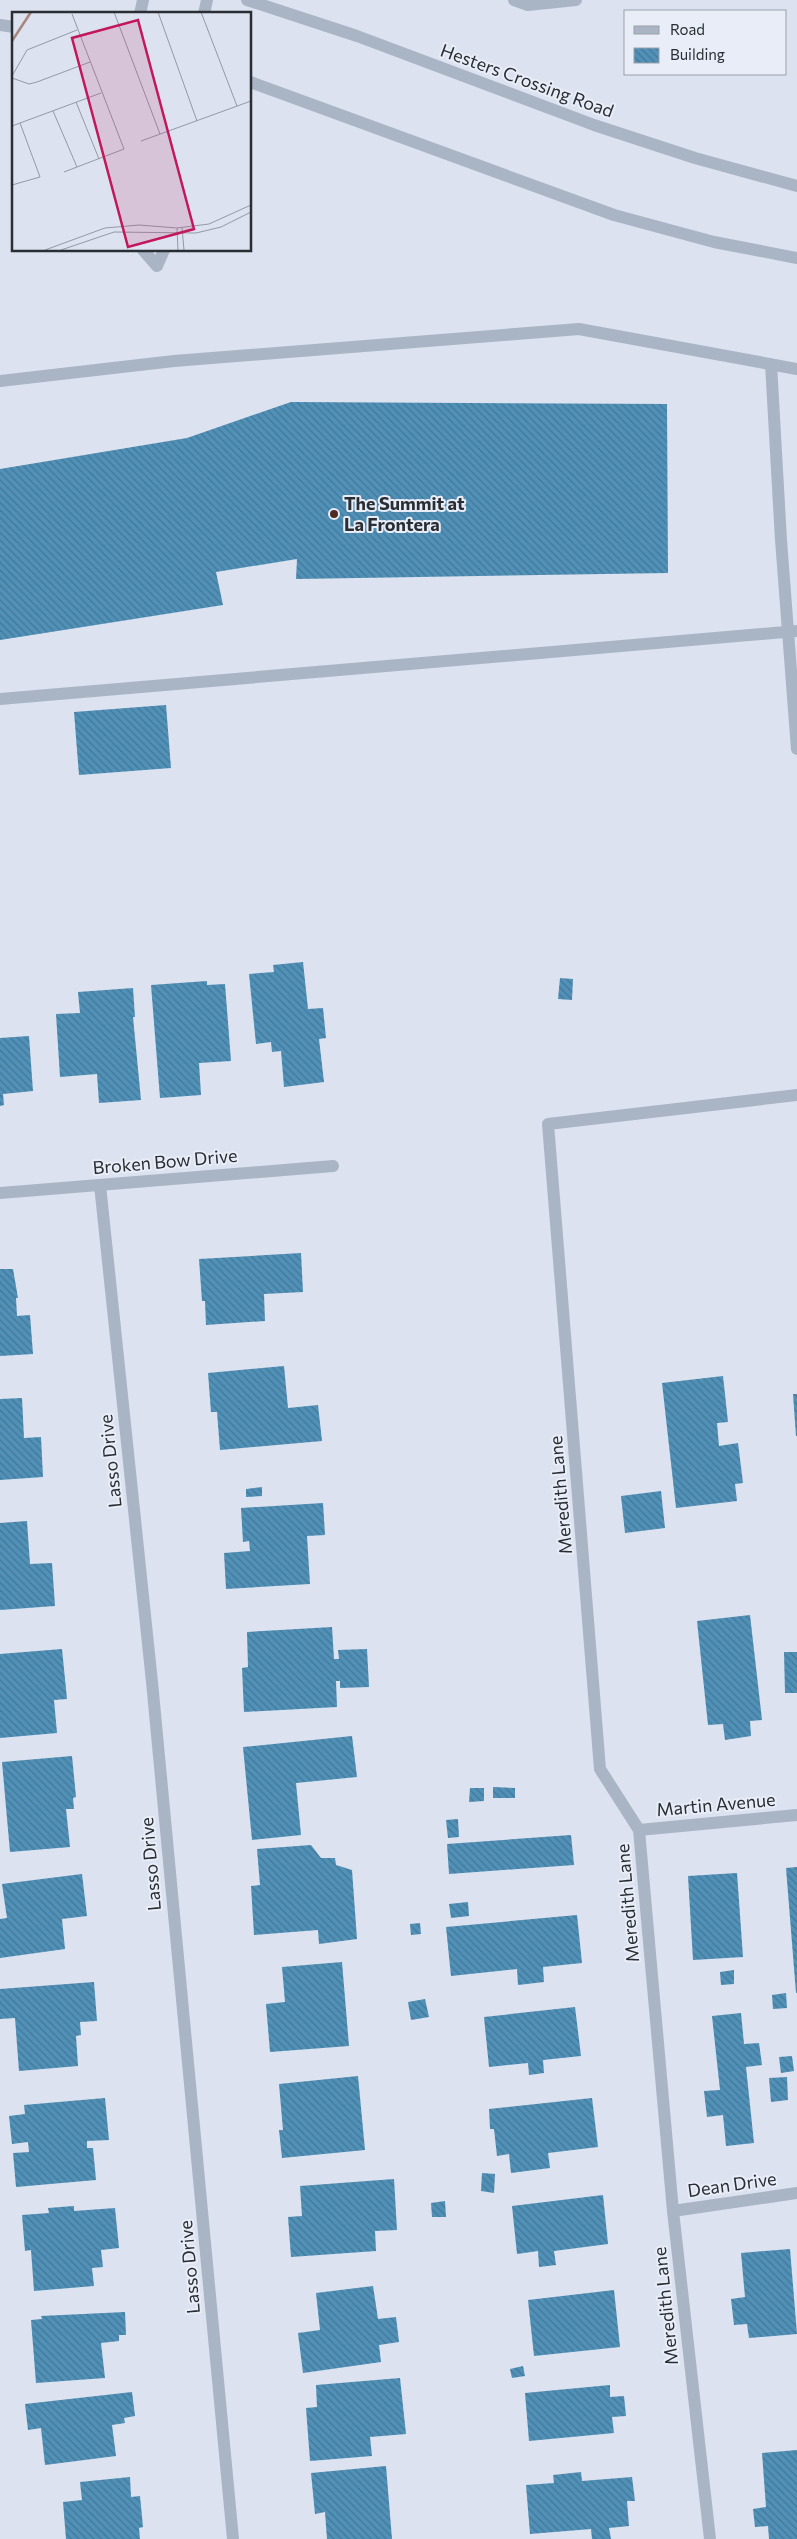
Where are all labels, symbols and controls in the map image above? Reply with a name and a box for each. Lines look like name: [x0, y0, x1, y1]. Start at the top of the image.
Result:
legend: [624, 10, 787, 75]
inset map: [12, 12, 251, 251]
text: Road: [670, 20, 705, 38]
street label: Hesters Crossing Road: [438, 38, 617, 122]
text: Building: [670, 45, 725, 63]
place label: The Summit at La Frontera: [344, 492, 465, 535]
marker: The Summit at La Frontera: [328, 508, 340, 520]
street label: Broken Bow Drive: [92, 1144, 238, 1178]
street label: Lasso Drive: [94, 1413, 126, 1509]
street label: Meredith Lane: [544, 1435, 576, 1555]
street label: Martin Avenue: [655, 1788, 776, 1820]
street label: Lasso Drive: [135, 1816, 165, 1912]
street label: Meredith Lane: [611, 1843, 643, 1963]
street label: Dean Drive: [686, 2167, 778, 2201]
street label: Lasso Drive: [174, 2219, 204, 2315]
street label: Meredith Lane: [648, 2246, 682, 2366]

